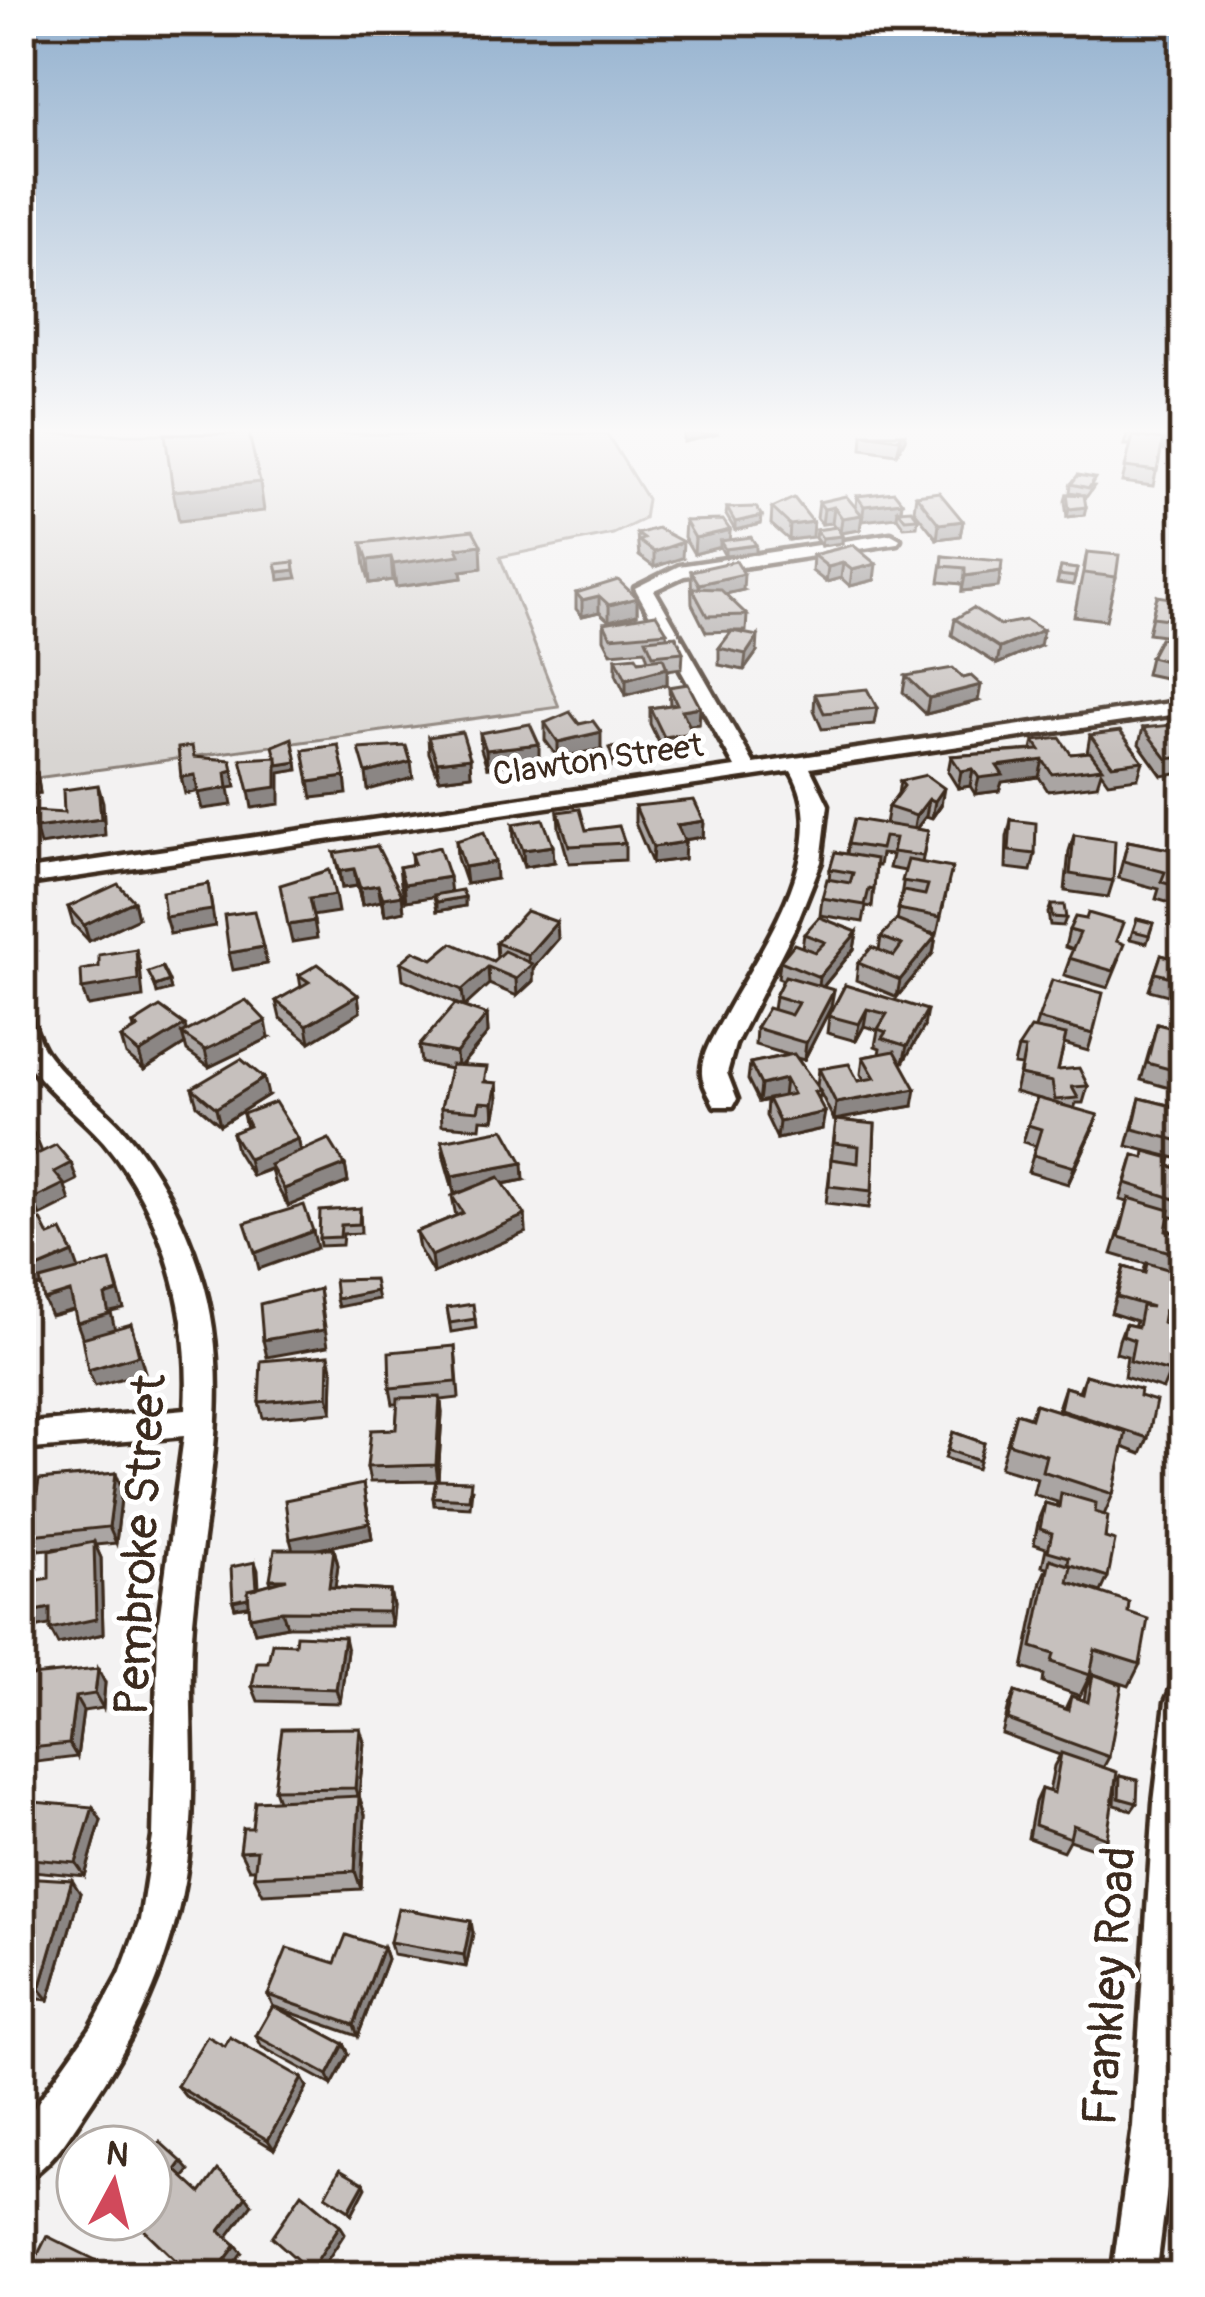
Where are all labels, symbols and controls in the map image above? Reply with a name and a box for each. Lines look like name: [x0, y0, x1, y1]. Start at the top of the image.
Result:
street label: Clawton Street: [490, 725, 706, 795]
street label: Pembroke Street: [102, 1372, 180, 1717]
street label: Frankley Road: [1070, 1844, 1150, 2128]
north arrow: [54, 2123, 174, 2243]
text: N: [104, 2133, 131, 2176]

